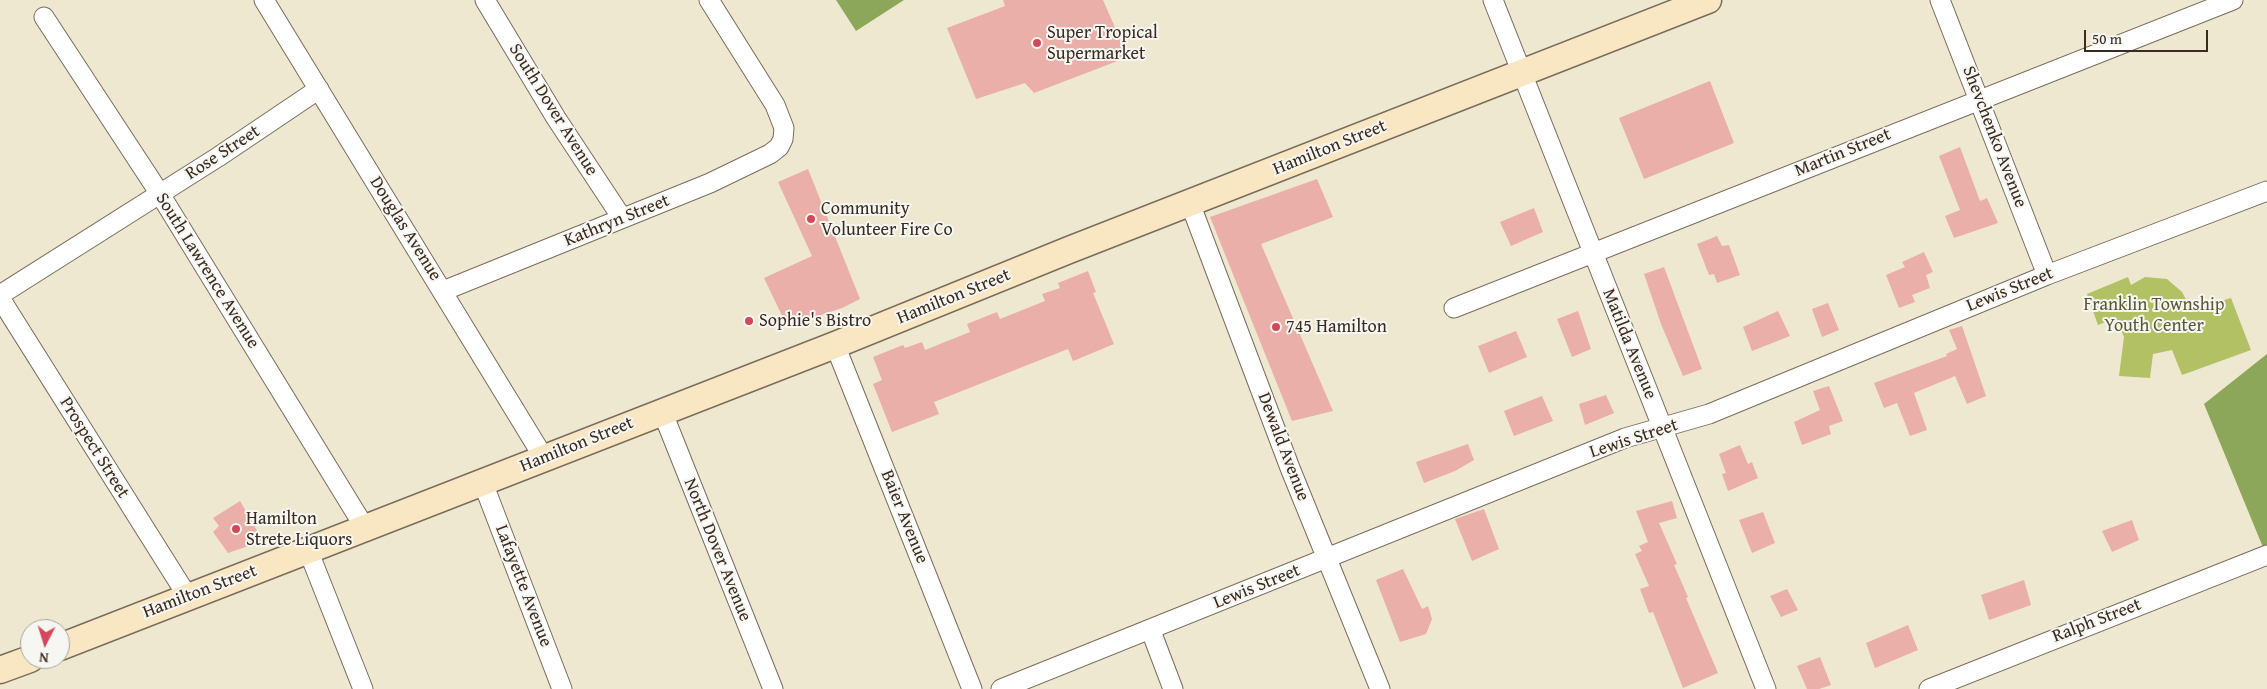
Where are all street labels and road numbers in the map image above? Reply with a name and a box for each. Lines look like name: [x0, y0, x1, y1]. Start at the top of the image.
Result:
street label: South Dover Avenue: [504, 40, 602, 180]
street label: Shevchenko Avenue: [1957, 63, 2031, 211]
street label: Hamilton Street: [1270, 115, 1390, 181]
street label: Rose Street: [182, 121, 264, 185]
street label: Martin Street: [1792, 124, 1894, 182]
street label: Douglas Avenue: [364, 173, 446, 285]
street label: South Lawrence Avenue: [150, 189, 264, 353]
street label: Kathryn Street: [561, 190, 673, 252]
street label: Lewis Street: [1963, 263, 2057, 317]
street label: Hamilton Street: [894, 264, 1014, 330]
street label: Matilda Avenue: [1597, 286, 1661, 402]
street label: Dewald Avenue: [1252, 390, 1314, 504]
street label: Prospect Street: [54, 393, 134, 503]
street label: Hamilton Street: [517, 412, 637, 478]
street label: Lewis Street: [1587, 415, 1681, 463]
street label: Baier Avenue: [875, 467, 933, 567]
street label: North Dover Avenue: [678, 475, 756, 625]
street label: Lafayette Avenue: [490, 522, 556, 650]
street label: Hamilton Street: [140, 560, 260, 624]
street label: Lewis Street: [1210, 560, 1304, 614]
street label: Ralph Street: [2050, 594, 2144, 648]

